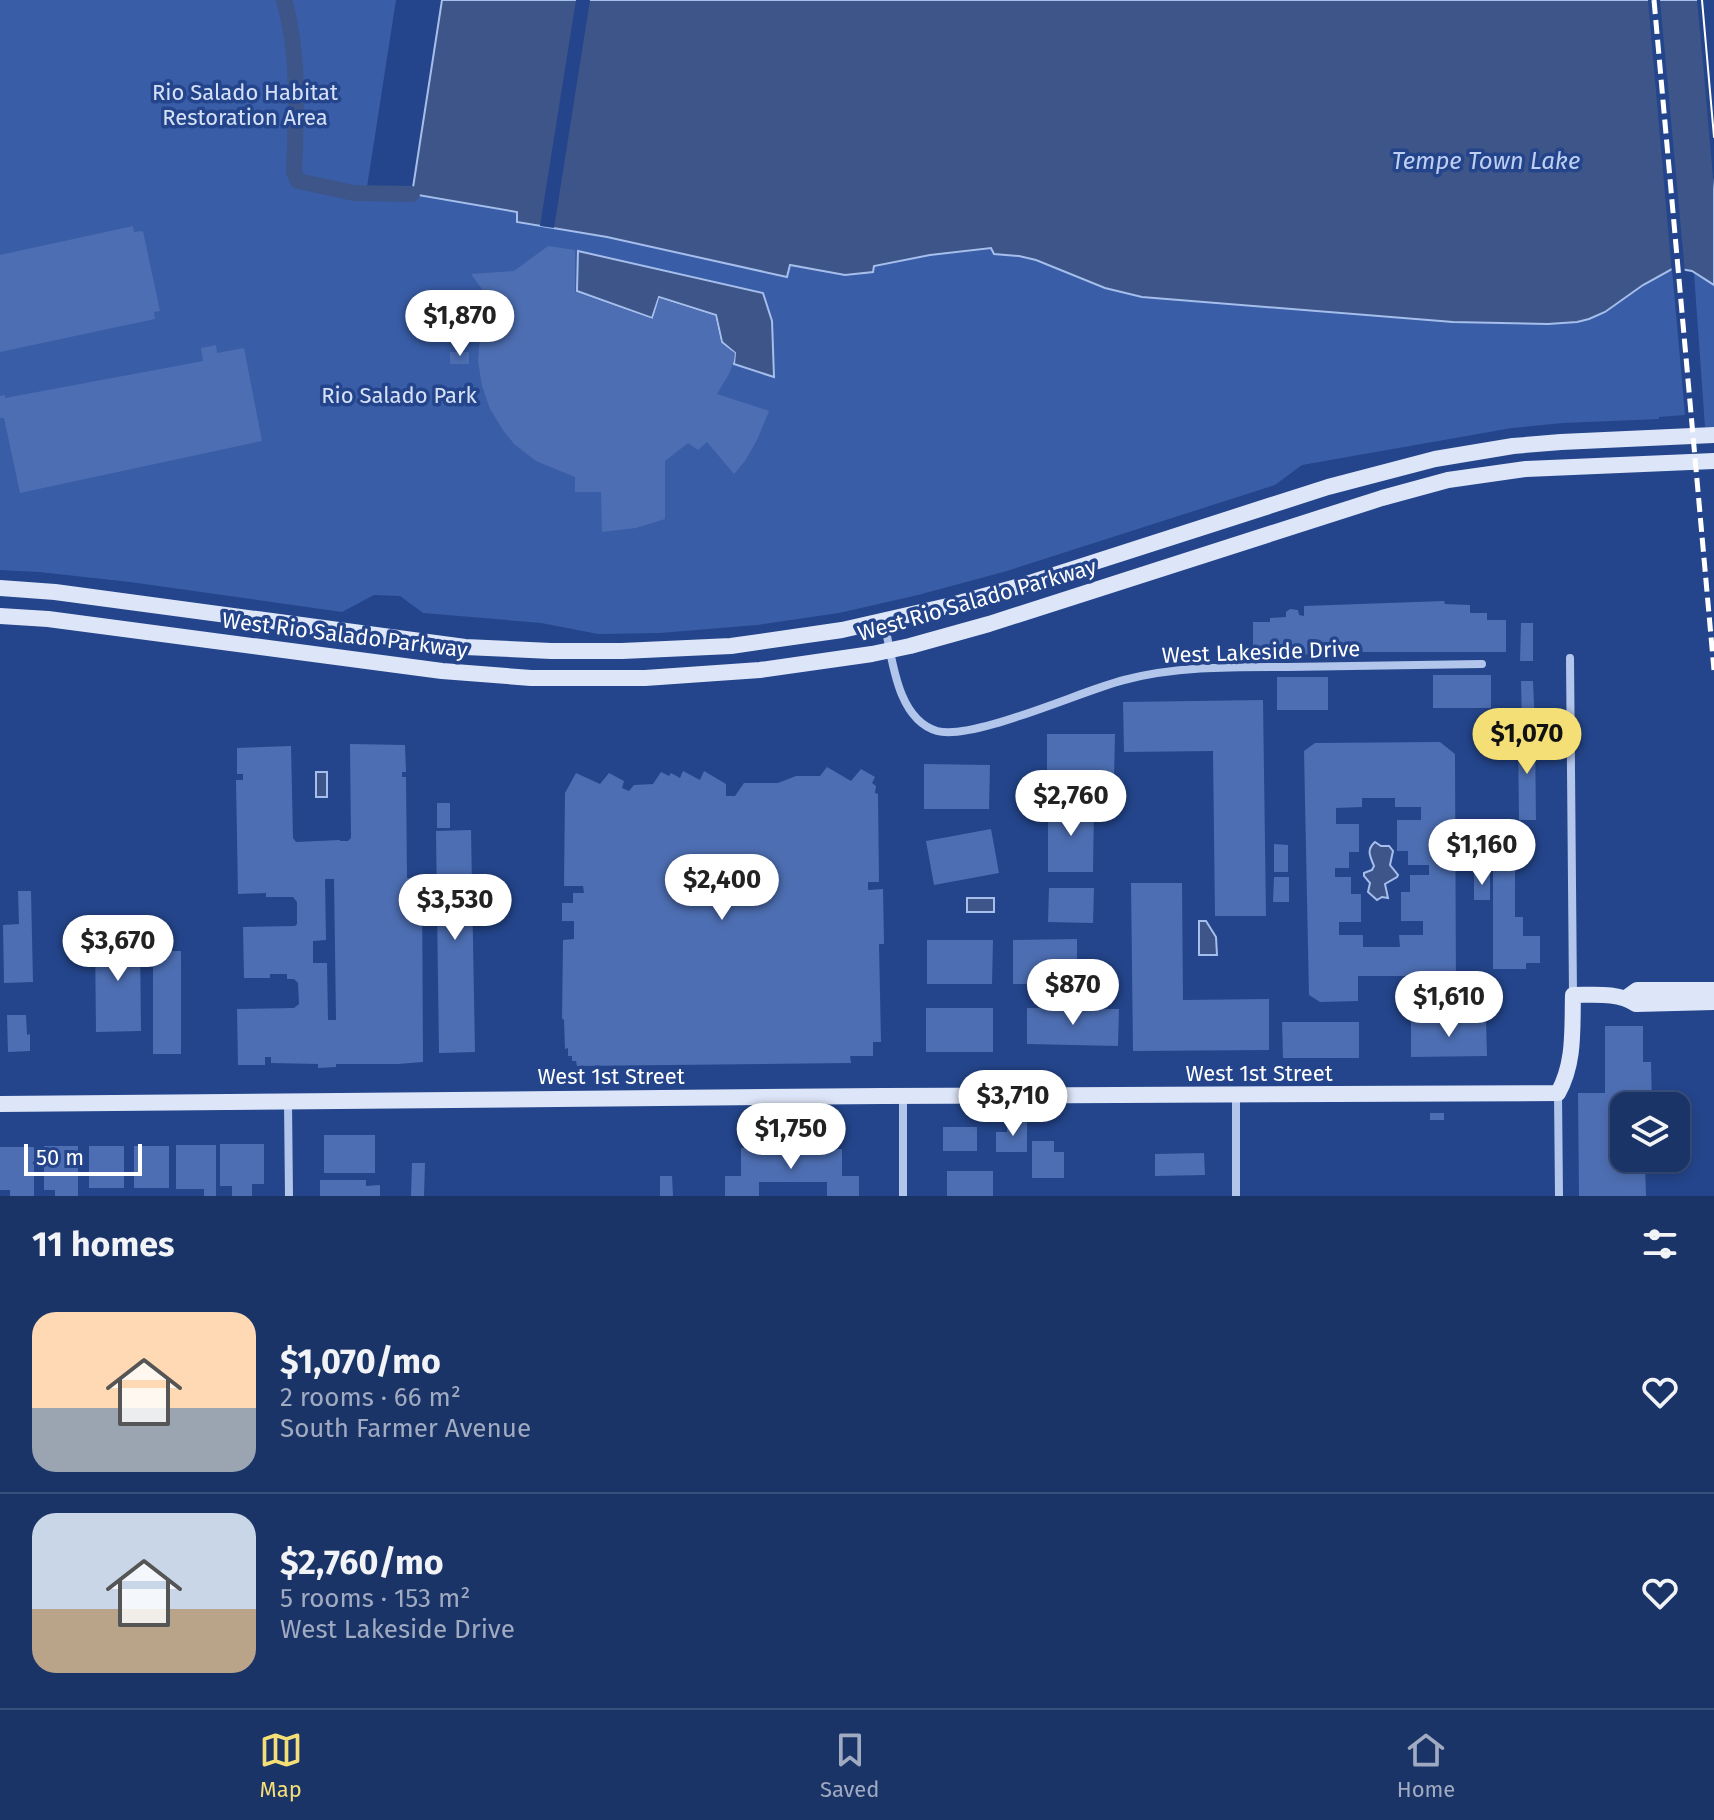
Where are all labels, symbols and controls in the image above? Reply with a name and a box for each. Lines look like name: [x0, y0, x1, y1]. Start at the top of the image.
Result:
park label: Rio Salado Habitat Restoration Area: [152, 79, 338, 131]
water label: Tempe Town Lake: [1392, 147, 1580, 175]
pin: $1,870: [395, 290, 525, 358]
text: $1,870: [423, 300, 497, 331]
park label: Rio Salado Park: [321, 382, 477, 409]
street label: West Rio Salado Parkway: [854, 553, 1100, 647]
street label: West Rio Salado Parkway: [221, 607, 470, 663]
street label: West Lakeside Drive: [1161, 635, 1361, 669]
pin: $1,070: [1462, 708, 1592, 776]
text: $1,070: [1490, 718, 1564, 749]
pin: $2,760: [1006, 770, 1136, 838]
text: $2,760: [1033, 780, 1109, 811]
pin: $1,160: [1417, 819, 1547, 887]
text: $1,160: [1447, 829, 1517, 860]
pin: $2,400: [657, 854, 787, 922]
text: $2,400: [683, 864, 761, 895]
pin: $3,530: [390, 874, 520, 942]
text: $3,530: [417, 884, 493, 915]
pin: $3,670: [53, 915, 183, 983]
text: $3,670: [81, 925, 155, 956]
pin: $870: [1026, 959, 1120, 1027]
text: $870: [1045, 969, 1101, 1000]
pin: $1,610: [1384, 971, 1514, 1039]
text: $1,610: [1413, 981, 1485, 1012]
street label: West 1st Street: [1185, 1060, 1333, 1087]
street label: West 1st Street: [537, 1063, 685, 1090]
pin: $3,710: [948, 1070, 1078, 1138]
text: $3,710: [976, 1080, 1050, 1111]
map controls: [1610, 1092, 1690, 1172]
button: layers: [1610, 1092, 1690, 1172]
pin: $1,750: [726, 1103, 856, 1171]
text: $1,750: [755, 1113, 827, 1144]
scale bar: [24, 1140, 142, 1176]
text: 50 m: [36, 1144, 84, 1171]
icon: filters: [1638, 1222, 1682, 1266]
text: 11 homes: [32, 1224, 174, 1265]
text: $1,070/mo: [280, 1341, 441, 1382]
icon: home: [96, 1344, 192, 1440]
icon: heart: [1638, 1370, 1682, 1414]
text: 2 rooms · 66 m²: [280, 1382, 461, 1413]
text: South Farmer Avenue: [280, 1413, 531, 1444]
text: $2,760/mo: [280, 1542, 444, 1583]
icon: home: [96, 1545, 192, 1641]
icon: heart: [1638, 1571, 1682, 1615]
text: 5 rooms · 153 m²: [280, 1583, 471, 1614]
text: West Lakeside Drive: [280, 1614, 515, 1645]
tab: Map: [259, 1728, 303, 1803]
tab: Saved: [820, 1728, 879, 1803]
tab: Home: [1397, 1728, 1455, 1803]

